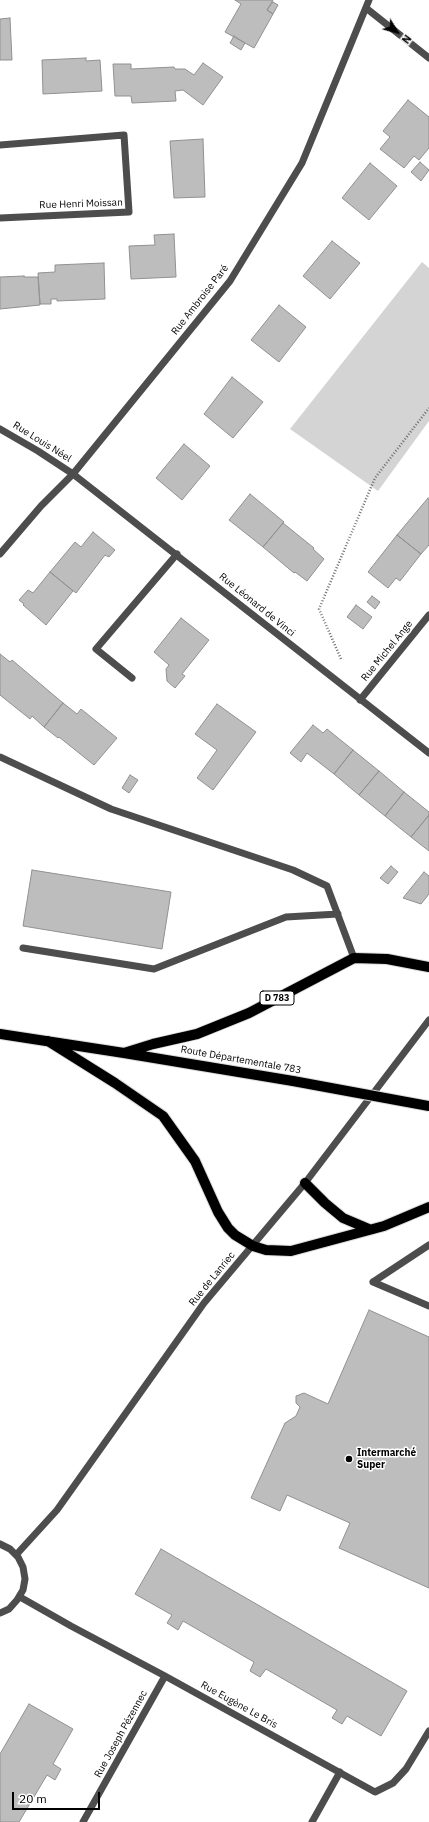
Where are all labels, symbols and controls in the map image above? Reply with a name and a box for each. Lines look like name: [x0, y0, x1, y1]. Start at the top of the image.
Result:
north arrow: [377, 12, 417, 52]
text: N: [399, 32, 415, 47]
street label: Rue Henri Moissan: [39, 197, 123, 211]
street label: Rue Ambroise Paré: [169, 263, 231, 337]
street label: Rue Louis Néel: [11, 419, 73, 465]
street label: Rue Léonard de Vinci: [217, 571, 297, 639]
street label: Rue Michel Ange: [359, 618, 415, 684]
road number: D 783: [260, 991, 294, 1005]
street label: Route Départementale 783: [180, 1043, 302, 1077]
street label: Rue de Lanriec: [186, 1249, 238, 1309]
place label: Intermarché Super: [357, 1447, 416, 1470]
marker: Intermarché Super: [344, 1454, 354, 1464]
street label: Rue Eugène Le Bris: [198, 1679, 280, 1731]
street label: Rue Joseph Pézennec: [92, 1688, 150, 1780]
scale bar: [14, 1784, 102, 1810]
text: 20 m: [19, 1791, 47, 1806]

